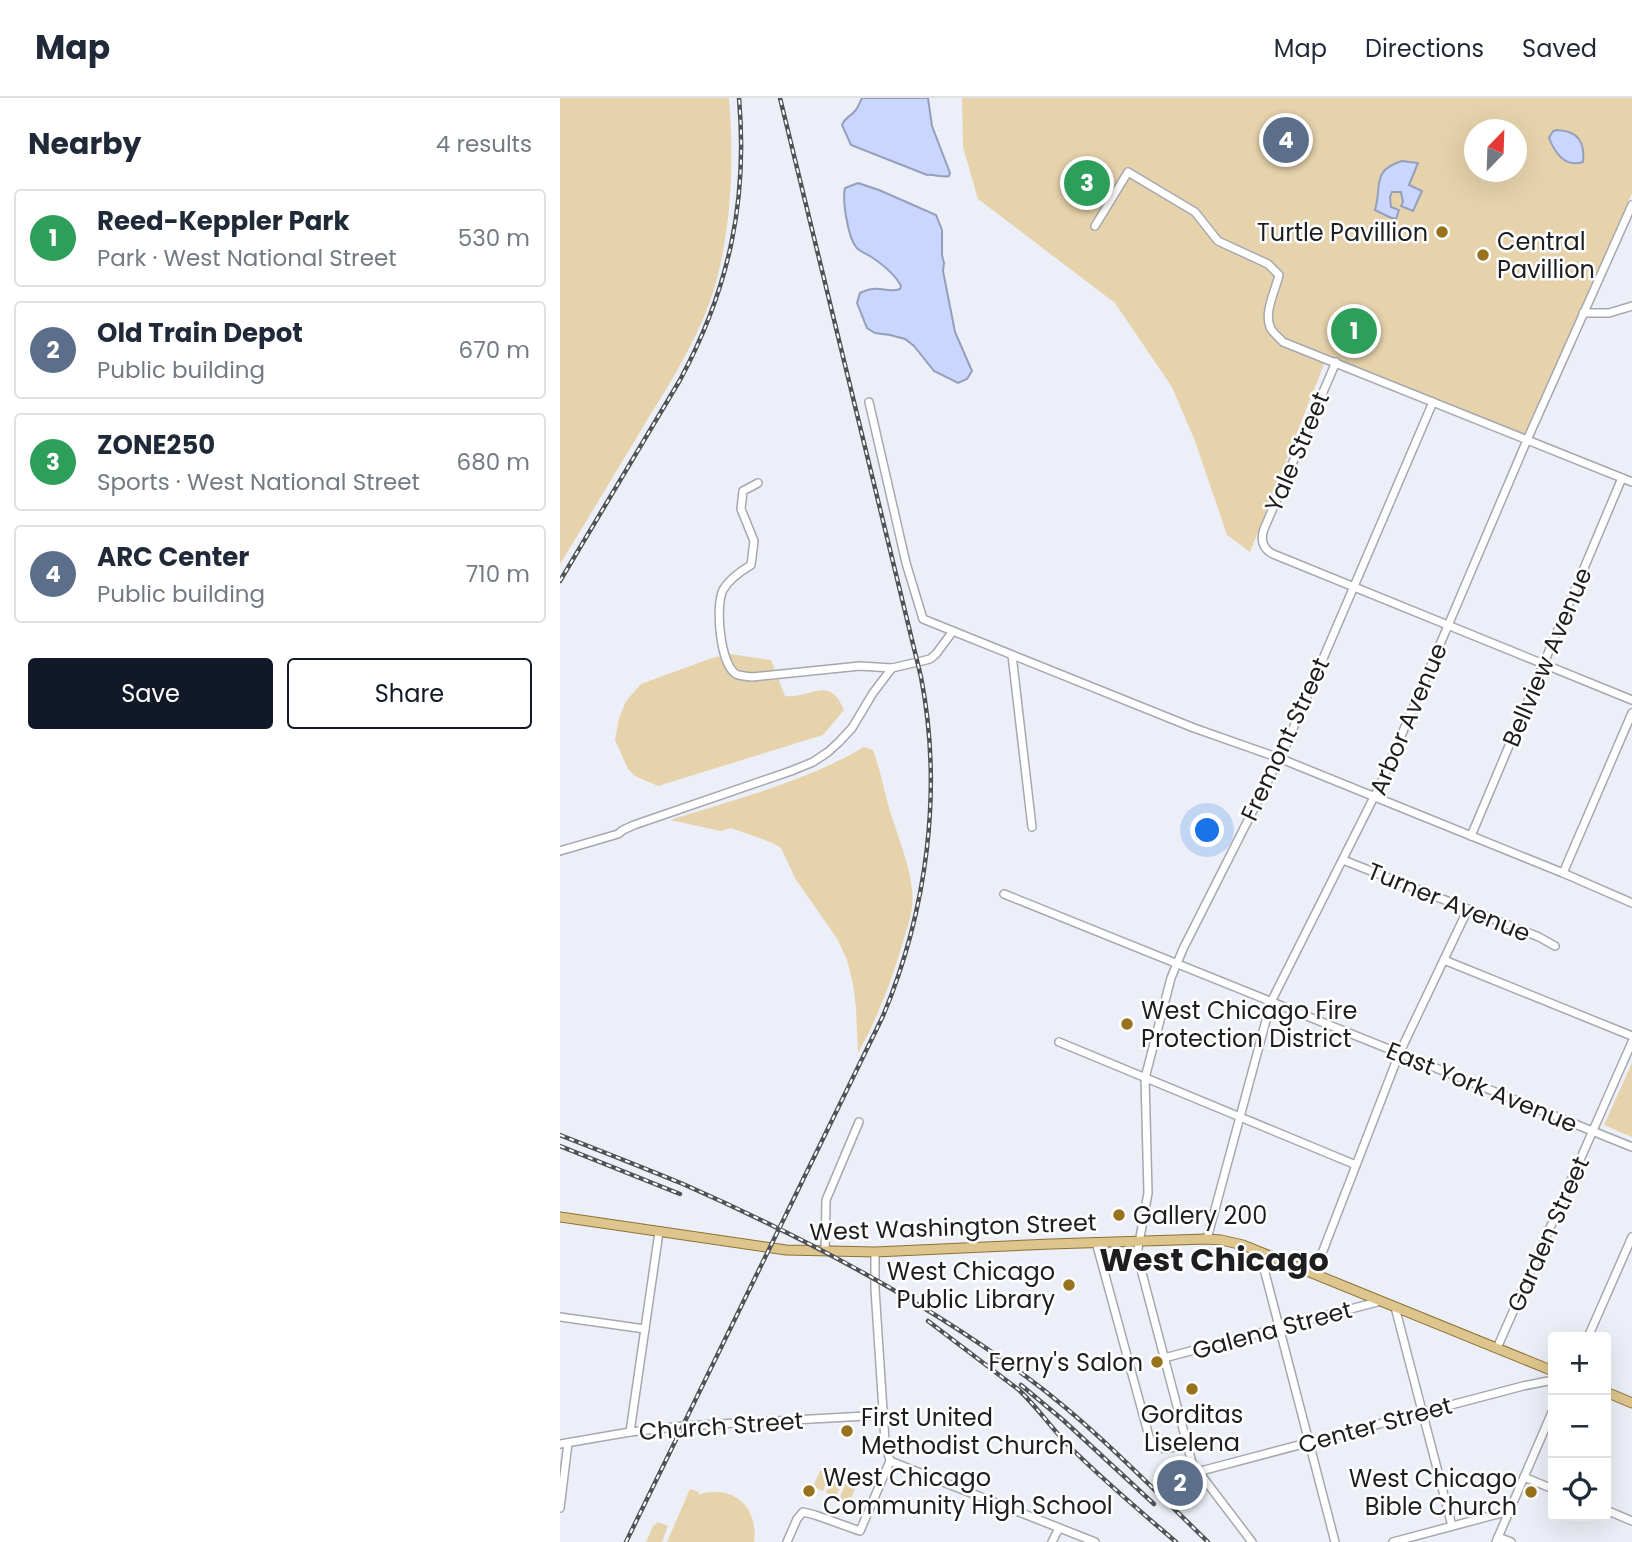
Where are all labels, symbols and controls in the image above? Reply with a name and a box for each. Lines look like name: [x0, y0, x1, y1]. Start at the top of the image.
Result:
text: Map: [35, 24, 110, 71]
text: Map: [1274, 32, 1327, 65]
text: Directions: [1365, 32, 1484, 65]
text: Saved: [1522, 32, 1597, 65]
pin: 4: [1263, 114, 1309, 166]
north arrow: [1464, 119, 1527, 182]
text: Nearby: [28, 122, 142, 165]
text: 4 results: [436, 128, 532, 160]
pin: 3: [1064, 157, 1110, 209]
text: Reed-Keppler Park: [97, 203, 350, 239]
place label: Turtle Pavillion: [1257, 216, 1428, 249]
text: 1: [49, 222, 57, 254]
text: 530 m: [458, 222, 530, 254]
marker: Turtle Pavillion: [1434, 224, 1450, 240]
place label: Central Pavillion: [1497, 225, 1595, 286]
text: Park · West National Street: [97, 242, 397, 274]
marker: Central Pavillion: [1475, 247, 1491, 263]
pin: 1: [1331, 305, 1377, 357]
text: Old Train Depot: [97, 315, 303, 351]
text: 2: [46, 334, 60, 366]
text: 670 m: [459, 334, 530, 366]
text: Public building: [97, 354, 265, 386]
street label: Yale Street: [1257, 387, 1337, 517]
text: ZONE250: [97, 427, 215, 463]
text: 3: [46, 446, 60, 478]
text: 680 m: [457, 446, 530, 478]
text: Sports · West National Street: [97, 466, 420, 498]
text: ARC Center: [97, 539, 250, 575]
text: 4: [45, 558, 61, 590]
text: 710 m: [466, 558, 530, 590]
street label: Bellview Avenue: [1494, 562, 1600, 752]
text: Public building: [97, 578, 265, 610]
street label: Arbor Avenue: [1361, 638, 1455, 800]
street label: Fremont Street: [1233, 652, 1337, 826]
button: Save: [28, 658, 273, 729]
button: Share: [287, 658, 532, 729]
your location: [1190, 813, 1224, 847]
street label: Turner Avenue: [1363, 854, 1535, 950]
place label: West Chicago Fire Protection District: [1141, 994, 1357, 1055]
marker: West Chicago Fire Protection District: [1119, 1016, 1135, 1032]
street label: East York Avenue: [1382, 1034, 1582, 1140]
street label: Garden Street: [1499, 1151, 1597, 1317]
place label: Gallery 200: [1133, 1199, 1267, 1232]
street label: West Washington Street: [809, 1205, 1097, 1249]
marker: Gallery 200: [1111, 1207, 1127, 1223]
district label: West Chicago: [1099, 1237, 1329, 1282]
place label: West Chicago Public Library: [887, 1255, 1055, 1316]
marker: West Chicago Public Library: [1061, 1277, 1077, 1293]
street label: Galena Street: [1189, 1293, 1355, 1367]
map controls: [1548, 1332, 1611, 1521]
button: +: [1548, 1332, 1611, 1395]
place label: Ferny's Salon: [989, 1346, 1143, 1379]
marker: Ferny's Salon: [1149, 1354, 1165, 1370]
marker: Gorditas Liselena: [1184, 1381, 1200, 1397]
street label: Center Street: [1294, 1389, 1456, 1461]
button: −: [1548, 1395, 1611, 1458]
place label: Gorditas Liselena: [1141, 1398, 1243, 1459]
place label: First United Methodist Church: [861, 1401, 1074, 1462]
street label: Church Street: [638, 1404, 804, 1448]
marker: First United Methodist Church: [839, 1423, 855, 1439]
pin: 2: [1157, 1457, 1203, 1509]
button: locate: [1548, 1458, 1611, 1521]
place label: West Chicago Community High School: [823, 1461, 1113, 1522]
place label: West Chicago Bible Church: [1349, 1462, 1517, 1523]
marker: West Chicago Community High School: [801, 1483, 817, 1499]
marker: West Chicago Bible Church: [1523, 1484, 1539, 1500]

